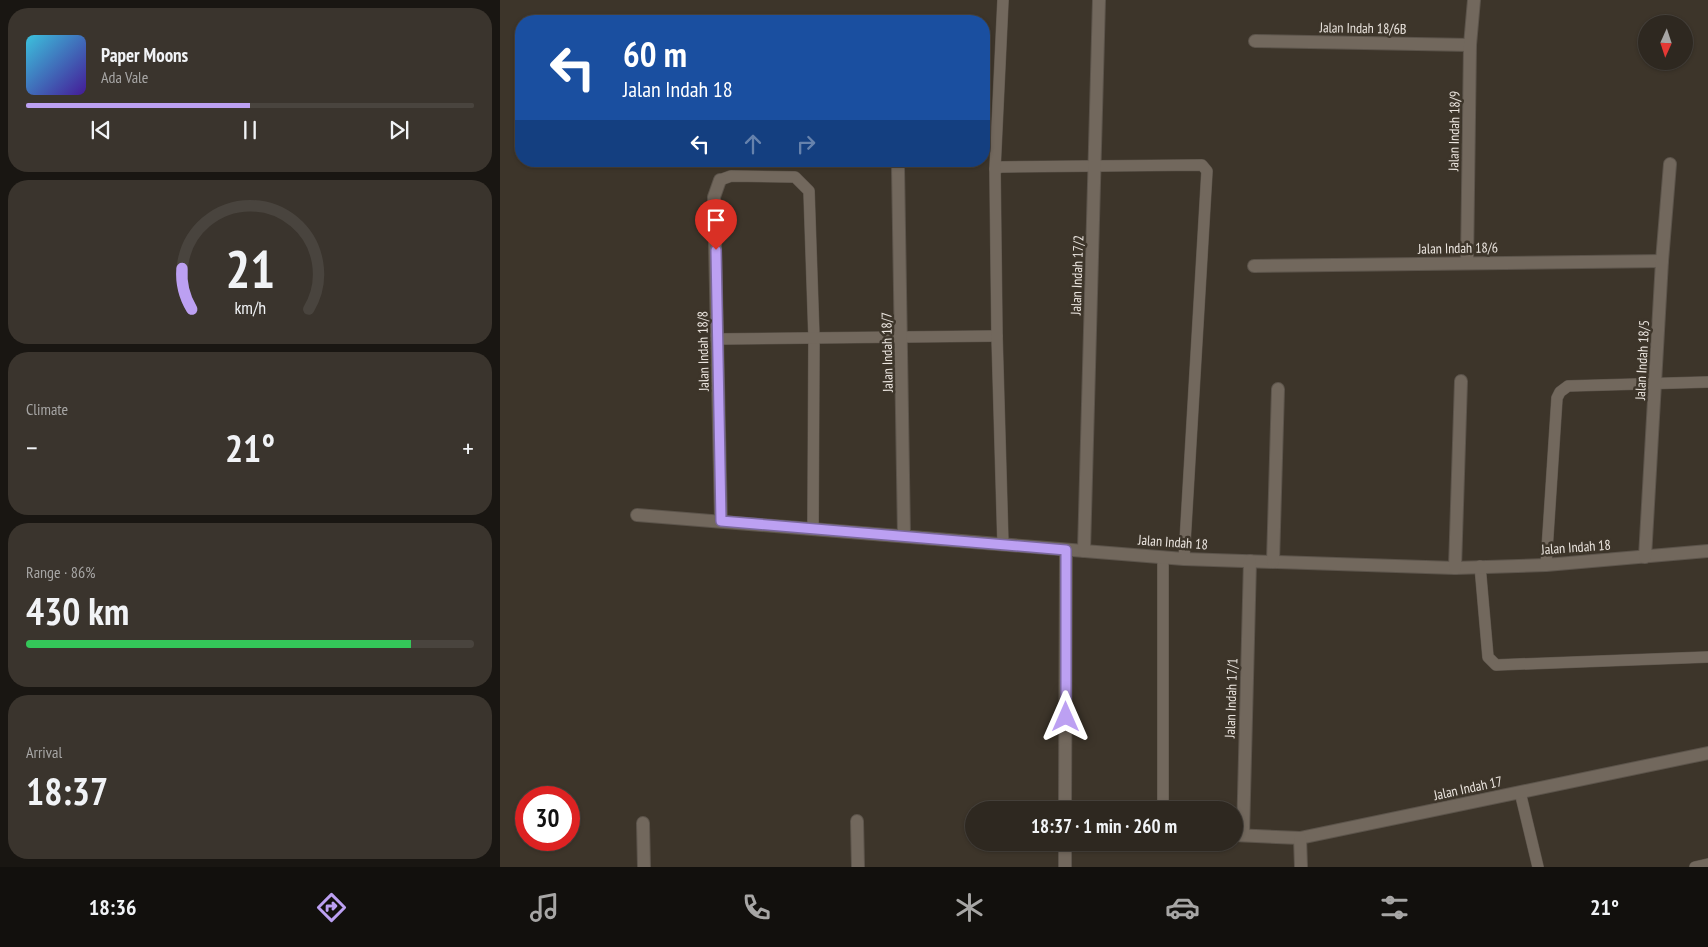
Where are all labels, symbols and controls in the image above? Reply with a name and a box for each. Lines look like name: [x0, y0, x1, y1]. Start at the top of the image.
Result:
north arrow: [1638, 15, 1692, 70]
map controls: [1638, 15, 1693, 70]
street label: Jalan Indah 18/6B: [1318, 18, 1407, 38]
text: 60 m: [623, 31, 687, 77]
icon: left: [540, 35, 605, 100]
text: Paper Moons: [101, 43, 188, 67]
text: Ada Vale: [101, 67, 148, 87]
text: Jalan Indah 18: [623, 75, 733, 103]
street label: Jalan Indah 18/9: [1444, 91, 1464, 172]
icon: previous: [87, 116, 115, 144]
icon: pause: [236, 116, 264, 144]
icon: next: [385, 116, 413, 144]
icon: left: [686, 130, 714, 158]
icon: ahead: [739, 130, 767, 158]
icon: right: [792, 130, 820, 158]
pin: [695, 199, 737, 250]
icon: arrive: [702, 206, 730, 234]
text: 21: [225, 235, 275, 302]
street label: Jalan Indah 17/2: [1067, 235, 1087, 316]
street label: Jalan Indah 18/6: [1417, 238, 1498, 258]
text: km/h: [234, 296, 266, 319]
street label: Jalan Indah 18/8: [693, 311, 713, 392]
street label: Jalan Indah 18/7: [877, 312, 897, 393]
street label: Jalan Indah 18/5: [1631, 319, 1653, 402]
text: Climate: [26, 399, 68, 419]
text: 21°: [225, 423, 275, 472]
text: −: [26, 429, 38, 466]
text: +: [462, 429, 474, 466]
street label: Jalan Indah 18: [1137, 531, 1208, 553]
street label: Jalan Indah 18: [1540, 536, 1611, 558]
text: Range · 86%: [26, 562, 95, 582]
text: 430 km: [26, 586, 129, 635]
street label: Jalan Indah 17/1: [1221, 658, 1241, 739]
position arrow: [1039, 690, 1091, 742]
text: Arrival: [26, 742, 62, 762]
text: 18:37: [26, 766, 108, 815]
street label: Jalan Indah 17: [1431, 772, 1504, 804]
speed limit sign: 30: [515, 786, 580, 851]
text: 18:37 · 1 min · 260 m: [1031, 814, 1177, 838]
icon: directions: [314, 890, 349, 925]
icon: music: [527, 890, 562, 925]
icon: phone: [739, 890, 774, 925]
icon: climate: [952, 890, 987, 925]
icon: car: [1165, 890, 1200, 925]
icon: filters: [1377, 890, 1412, 925]
text: 18:36: [89, 893, 136, 921]
text: 21°: [1590, 893, 1619, 921]

